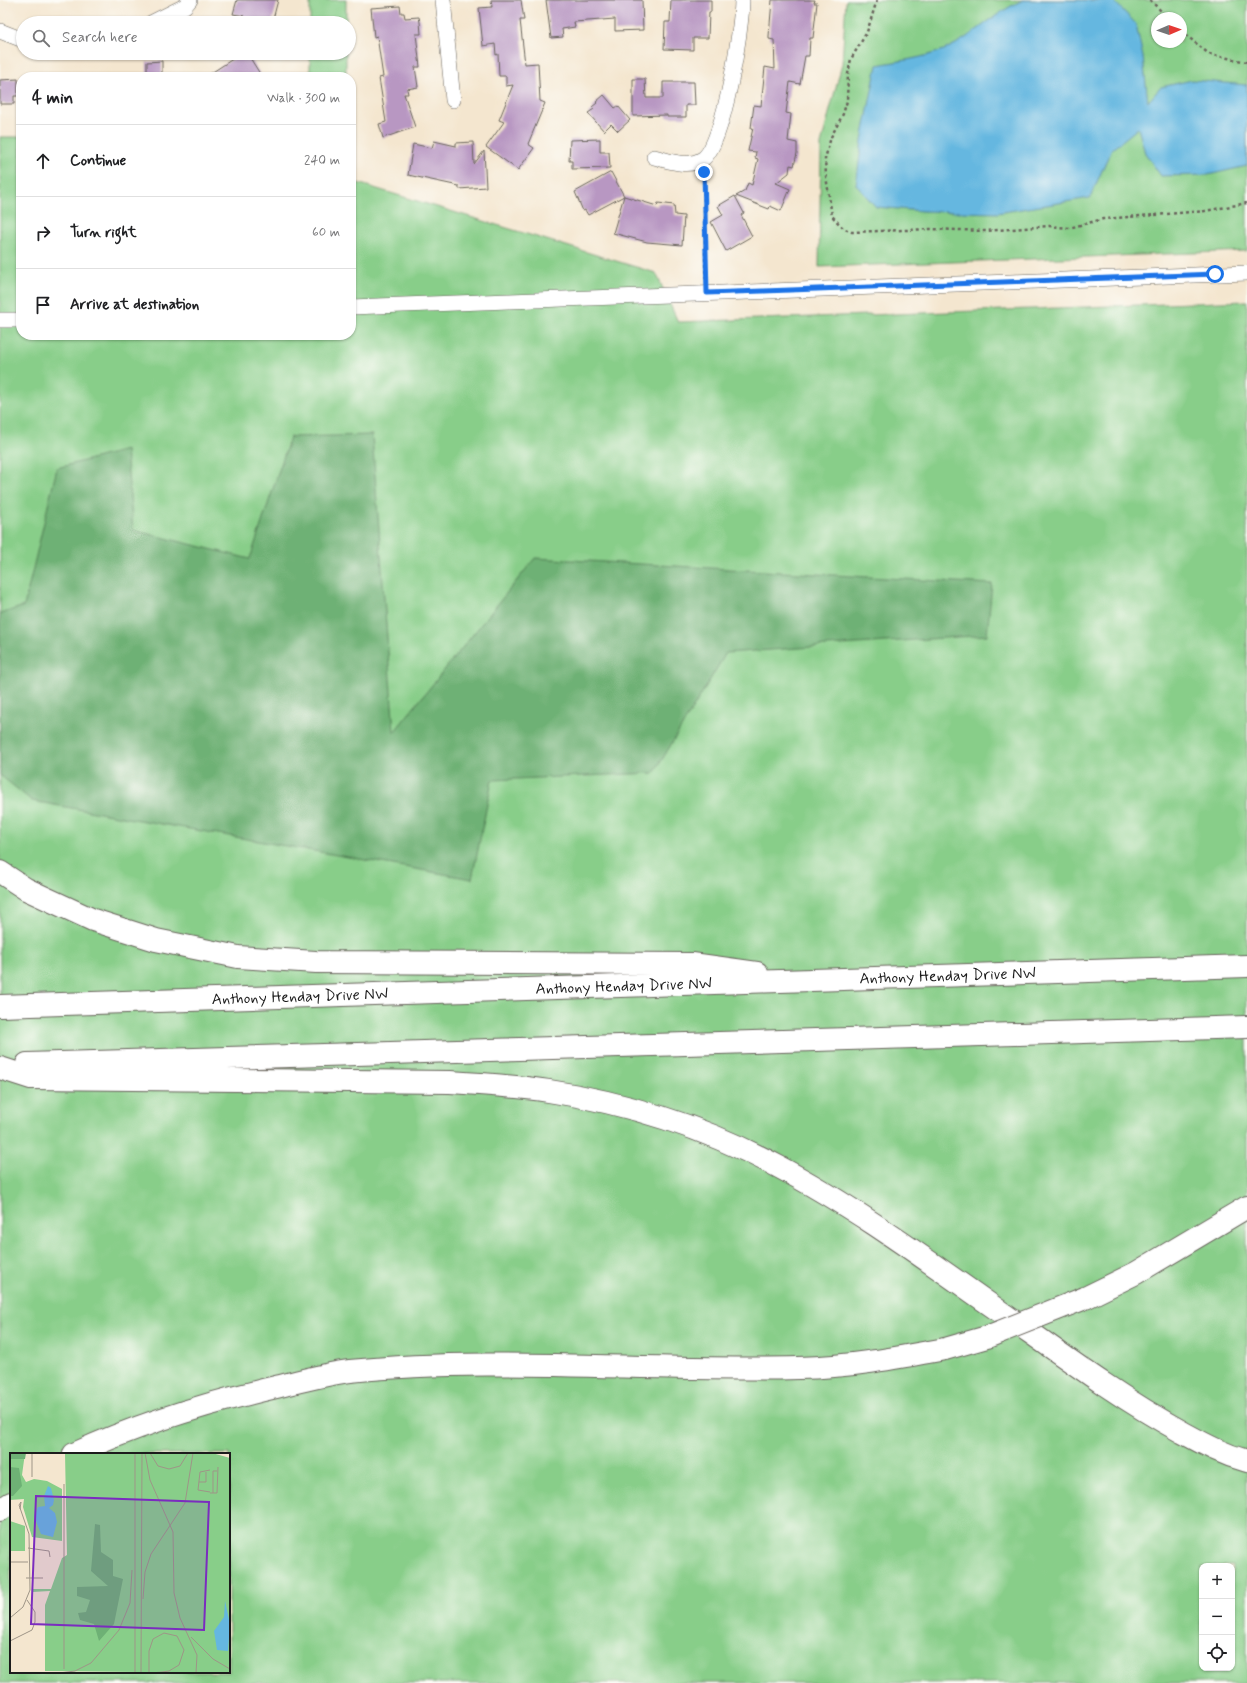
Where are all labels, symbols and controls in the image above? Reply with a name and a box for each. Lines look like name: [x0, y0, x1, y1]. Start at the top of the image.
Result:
north arrow: [1151, 12, 1187, 48]
search box: [16, 16, 356, 60]
icon: search: [30, 27, 52, 49]
text: Search here: [62, 28, 138, 48]
text: 4 min: [32, 87, 73, 109]
text: Walk · 300 m: [267, 90, 340, 107]
icon: ahead: [32, 150, 54, 172]
text: Continue: [70, 151, 126, 171]
text: 240 m: [304, 152, 340, 169]
route end: [695, 163, 713, 181]
icon: right: [32, 222, 54, 244]
text: Turn right: [70, 223, 137, 243]
text: 60 m: [312, 224, 340, 241]
route start: [1206, 265, 1224, 283]
icon: arrive: [32, 294, 54, 316]
text: Arrive at destination: [70, 295, 199, 315]
street label: Anthony Henday Drive NW: [859, 962, 1036, 989]
street label: Anthony Henday Drive NW: [535, 973, 712, 999]
street label: Anthony Henday Drive NW: [211, 983, 388, 1010]
inset map: [10, 1453, 230, 1673]
map controls: [1199, 1563, 1235, 1671]
button: +: [1199, 1563, 1235, 1599]
button: −: [1199, 1599, 1235, 1635]
button: locate: [1199, 1635, 1235, 1671]

